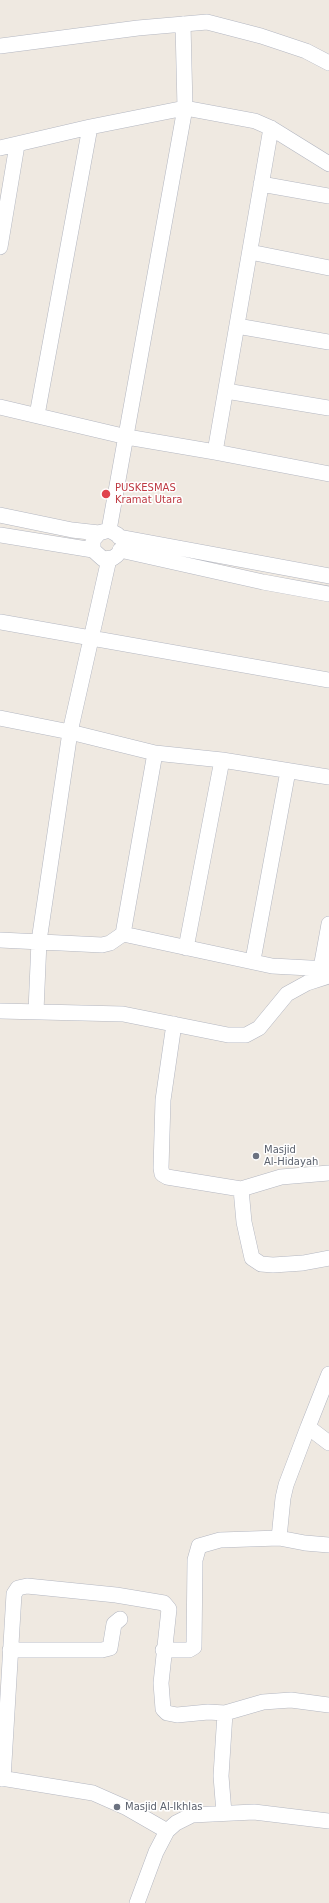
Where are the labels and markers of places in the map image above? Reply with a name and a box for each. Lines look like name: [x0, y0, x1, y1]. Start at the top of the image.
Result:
place label: PUSKESMAS Kramat Utara: [115, 482, 182, 506]
marker: PUSKESMAS Kramat Utara: [100, 488, 112, 500]
place label: Masjid Al-Hidayah: [264, 1144, 318, 1168]
marker: Masjid Al-Hidayah: [251, 1151, 261, 1161]
place label: Masjid Al-Ikhlas: [125, 1801, 202, 1813]
marker: Masjid Al-Ikhlas: [112, 1802, 122, 1812]

